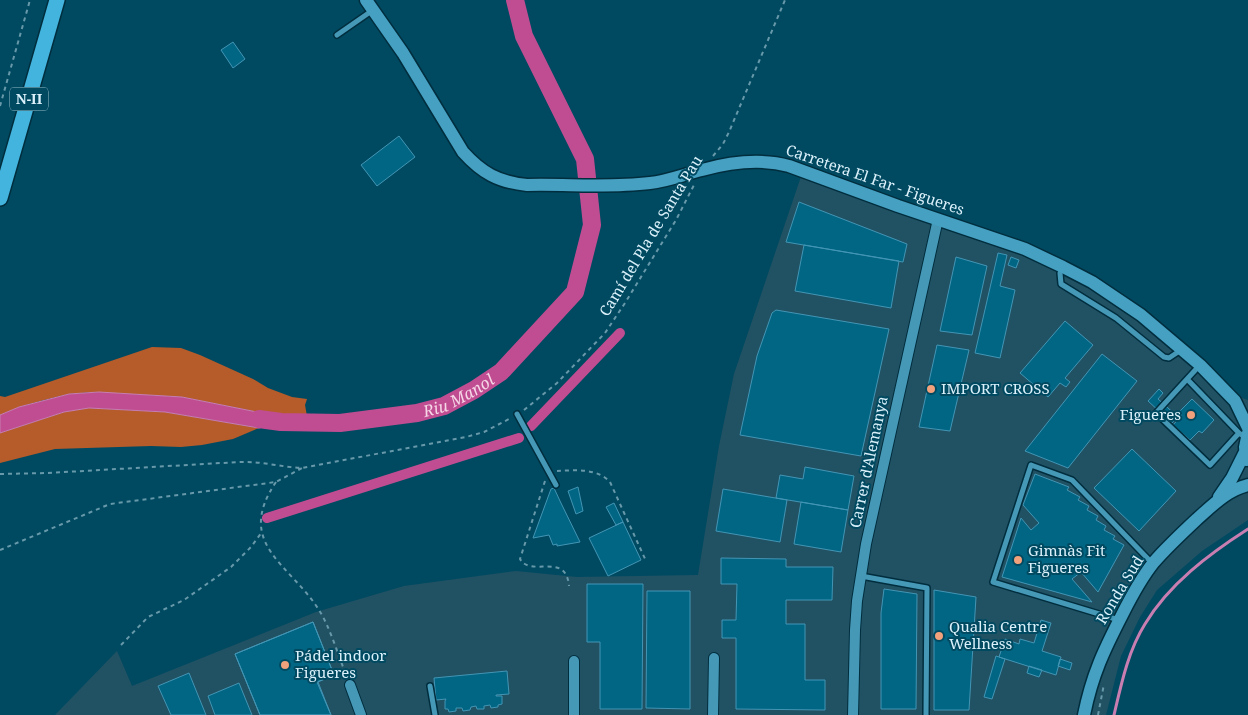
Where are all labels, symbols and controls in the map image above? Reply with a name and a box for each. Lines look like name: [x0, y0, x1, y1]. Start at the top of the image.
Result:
road number: N-II: [10, 88, 48, 110]
street label: Carretera El Far - Figueres: [783, 139, 967, 219]
street label: Camí del Pla de Santa Pau: [594, 151, 706, 320]
water label: Riu Manol: [420, 369, 498, 422]
place label: IMPORT CROSS: [941, 378, 1050, 398]
marker: IMPORT CROSS: [925, 383, 937, 395]
street label: Carrer d'Alemanya: [844, 394, 892, 530]
place label: Figueres: [1120, 404, 1181, 424]
marker: Figueres: [1185, 409, 1197, 421]
place label: Gimnàs Fit Figueres: [1028, 540, 1105, 577]
street label: Ronda Sud: [1091, 551, 1147, 627]
marker: Gimnàs Fit Figueres: [1012, 554, 1024, 566]
place label: Qualia Centre Wellness: [949, 616, 1047, 653]
marker: Qualia Centre Wellness: [933, 630, 945, 642]
place label: Pádel indoor Figueres: [295, 645, 386, 682]
marker: Pádel indoor Figueres: [279, 659, 291, 671]

